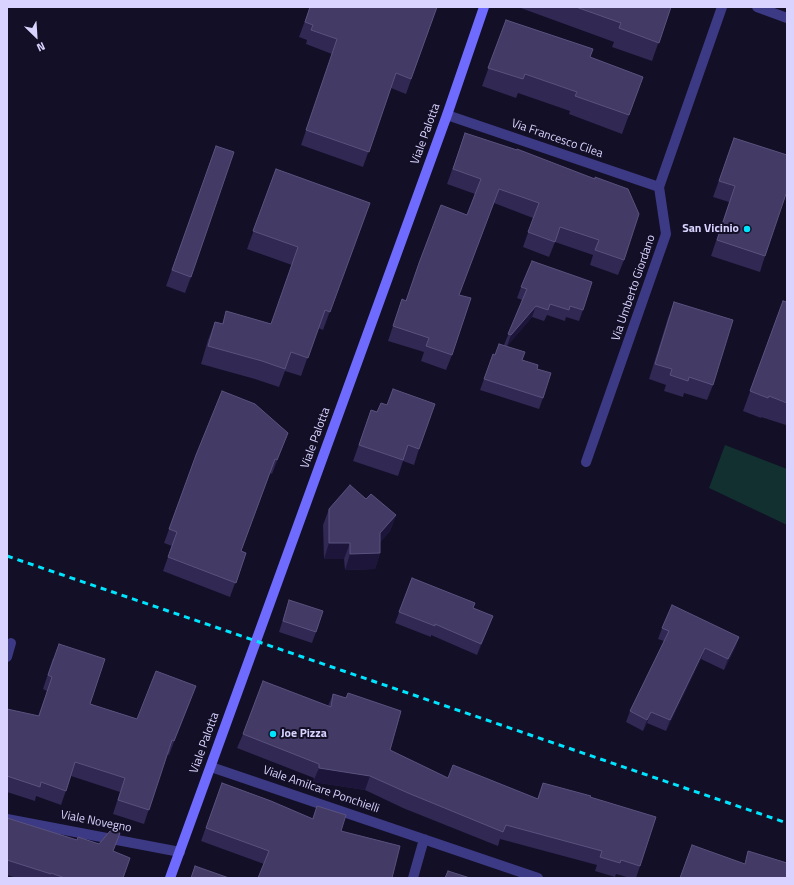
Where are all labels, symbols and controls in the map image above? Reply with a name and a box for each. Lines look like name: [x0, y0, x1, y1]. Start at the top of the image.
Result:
north arrow: [16, 16, 56, 56]
text: N: [34, 38, 48, 56]
street label: Viale Palotta: [408, 102, 444, 166]
street label: Via Francesco Cilea: [509, 117, 605, 161]
place label: San Vicinio: [682, 222, 739, 236]
marker: San Vicinio: [742, 224, 752, 234]
street label: Via Umberto Giordano: [609, 233, 659, 343]
street label: Viale Palotta: [298, 406, 334, 470]
street label: Viale Palotta: [187, 711, 223, 775]
place label: Joe Pizza: [281, 727, 327, 741]
marker: Joe Pizza: [268, 729, 278, 739]
street label: Viale Amilcare Ponchielli: [261, 763, 381, 817]
street label: Viale Novegno: [59, 808, 133, 836]

